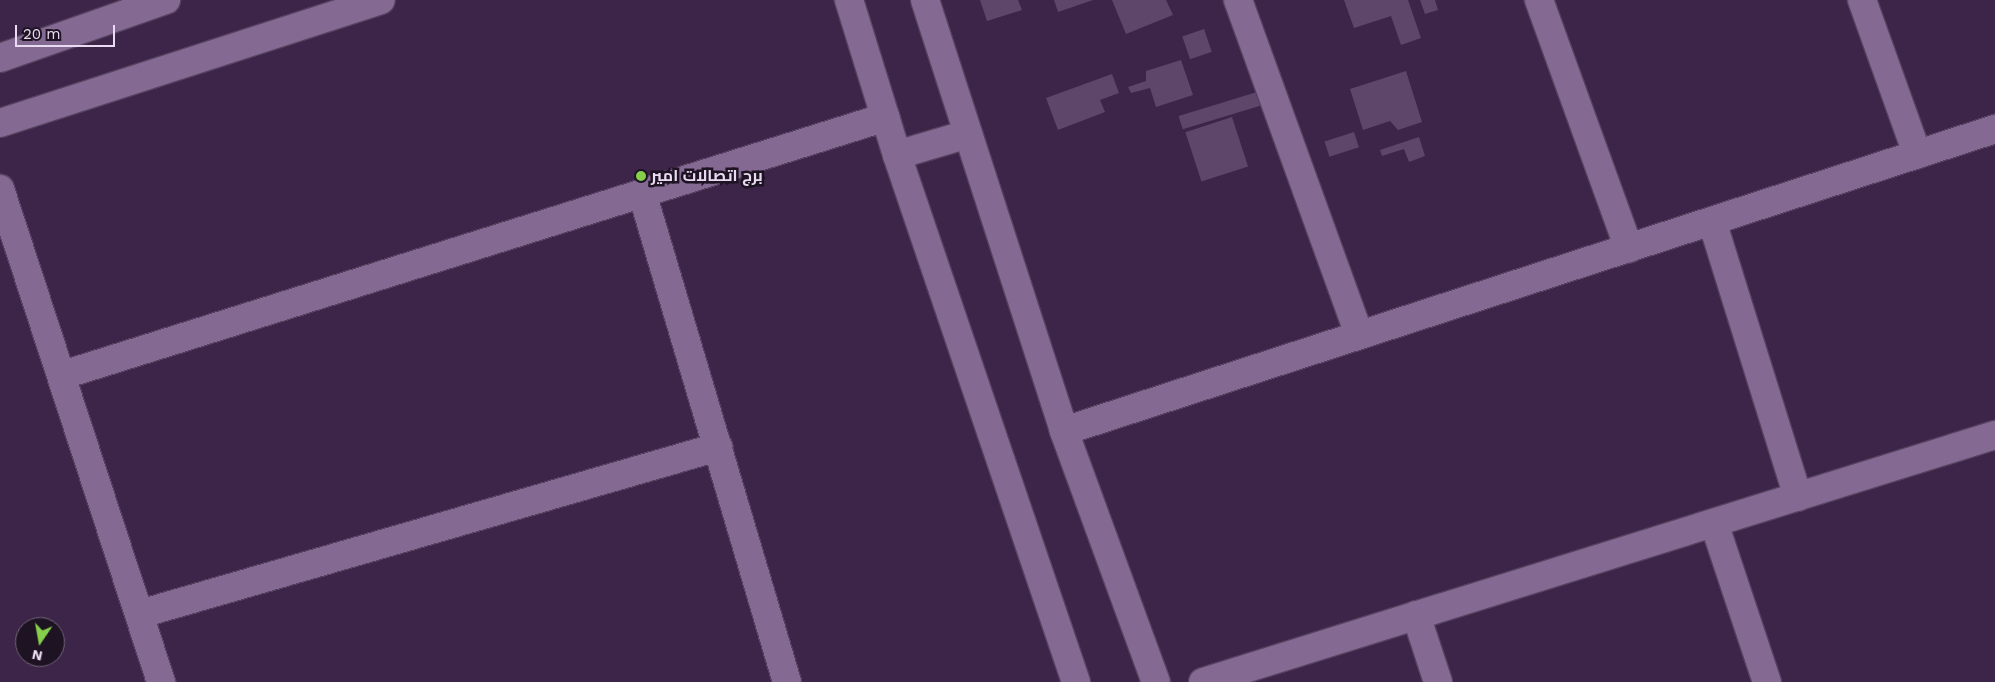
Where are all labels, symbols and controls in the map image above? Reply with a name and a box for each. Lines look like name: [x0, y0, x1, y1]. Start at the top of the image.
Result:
scale bar: [18, 15, 118, 47]
text: 20 m: [23, 25, 61, 43]
place label: برج اتصالات امير: [651, 166, 763, 186]
marker: برج اتصالات امير: [635, 170, 647, 182]
north arrow: [15, 617, 65, 667]
text: N: [30, 647, 44, 665]

